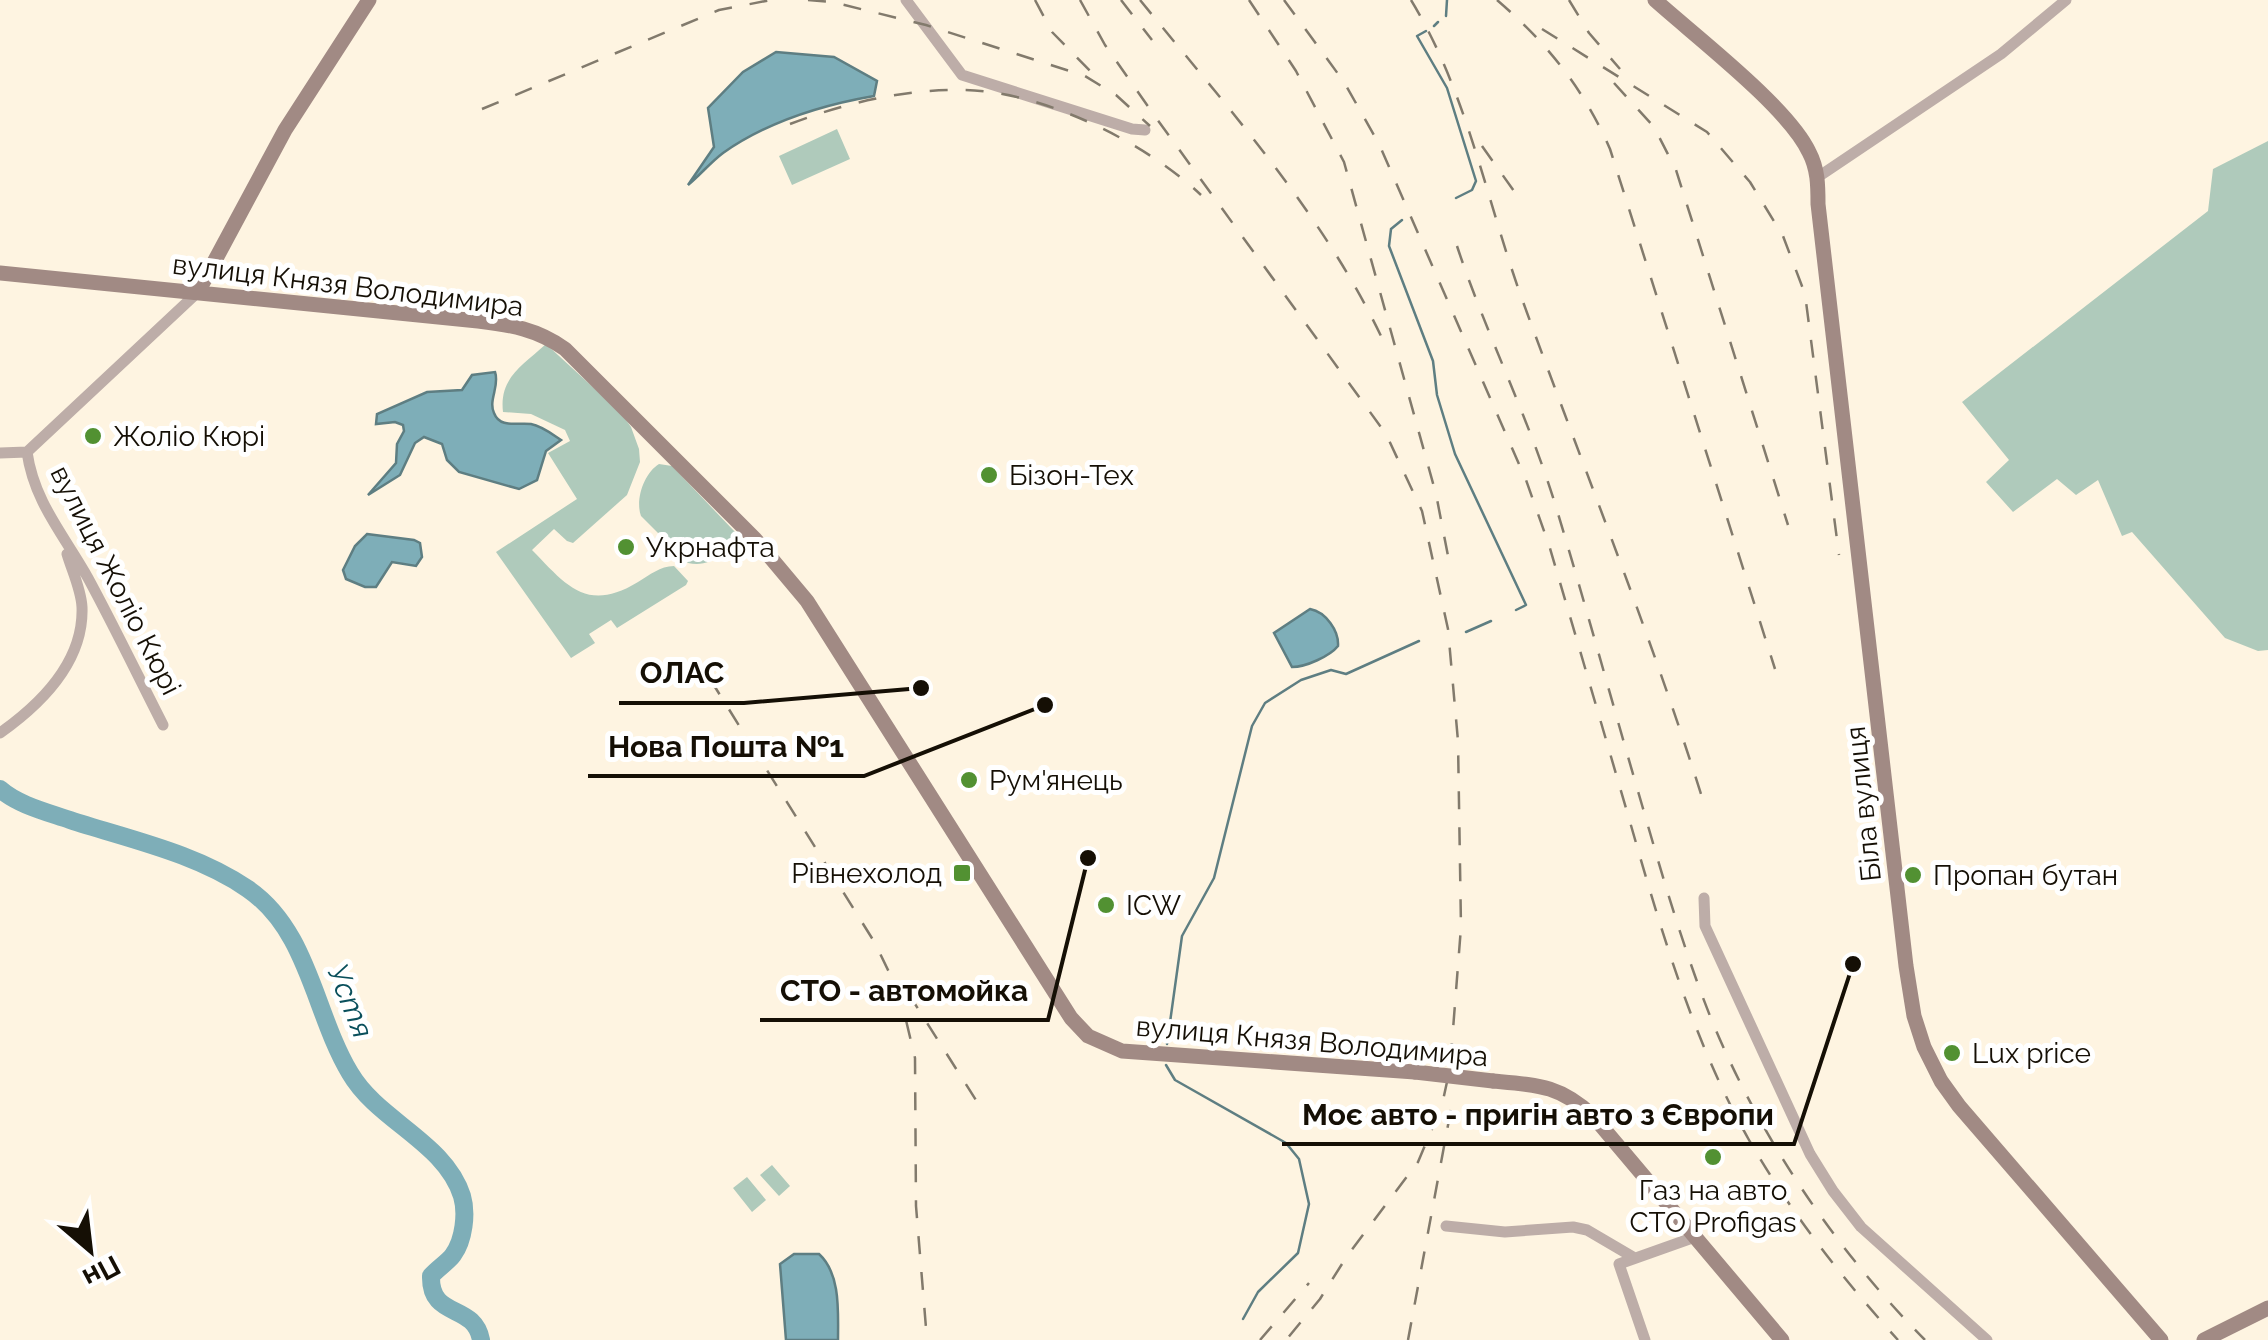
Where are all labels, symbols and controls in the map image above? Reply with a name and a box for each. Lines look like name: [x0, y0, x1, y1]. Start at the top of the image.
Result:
street label: вулиця Князя Володимира: [171, 248, 525, 323]
place label: Жоліо Кюрі: [113, 420, 265, 453]
marker: Жоліо Кюрі: [82, 425, 104, 447]
place label: Бізон-Тех: [1009, 459, 1134, 492]
street label: вулиця Жоліо Кюрі: [43, 460, 188, 700]
marker: Бізон-Тех: [978, 464, 1000, 486]
place label: Укрнафта: [646, 531, 775, 564]
marker: Укрнафта: [615, 536, 637, 558]
callout: ОЛАС: [619, 643, 744, 703]
text: ОЛАС: [640, 655, 725, 690]
callout: Нова Пошта №1: [588, 716, 864, 776]
street label: Біла вулиця: [1839, 725, 1888, 883]
text: Нова Пошта №1: [608, 729, 844, 764]
place label: Рум'янець: [989, 764, 1123, 797]
marker: Рум'янець: [958, 769, 980, 791]
place label: Рівнехолод: [791, 857, 942, 890]
place label: Пропан бутан: [1933, 859, 2118, 892]
marker: Рівнехолод: [951, 862, 973, 884]
marker: Пропан бутан: [1902, 864, 1924, 886]
place label: ICW: [1126, 889, 1181, 922]
marker: ICW: [1095, 894, 1117, 916]
water label: Устя: [320, 959, 381, 1043]
callout: СТО - автомойка: [760, 960, 1048, 1020]
text: СТО - автомойка: [780, 973, 1028, 1008]
street label: вулиця Князя Володимира: [1135, 1010, 1489, 1073]
place label: Lux price: [1972, 1037, 2091, 1070]
marker: Lux price: [1941, 1042, 1963, 1064]
callout: Моє авто - пригін авто з Європи: [1282, 1084, 1794, 1144]
text: Моє авто - пригін авто з Європи: [1302, 1097, 1774, 1132]
marker: Газ на авто СТО Profigas: [1702, 1146, 1724, 1168]
place label: Газ на авто СТО Profigas: [1629, 1174, 1797, 1239]
north arrow: [40, 1200, 140, 1300]
text: Пн: [77, 1248, 126, 1295]

